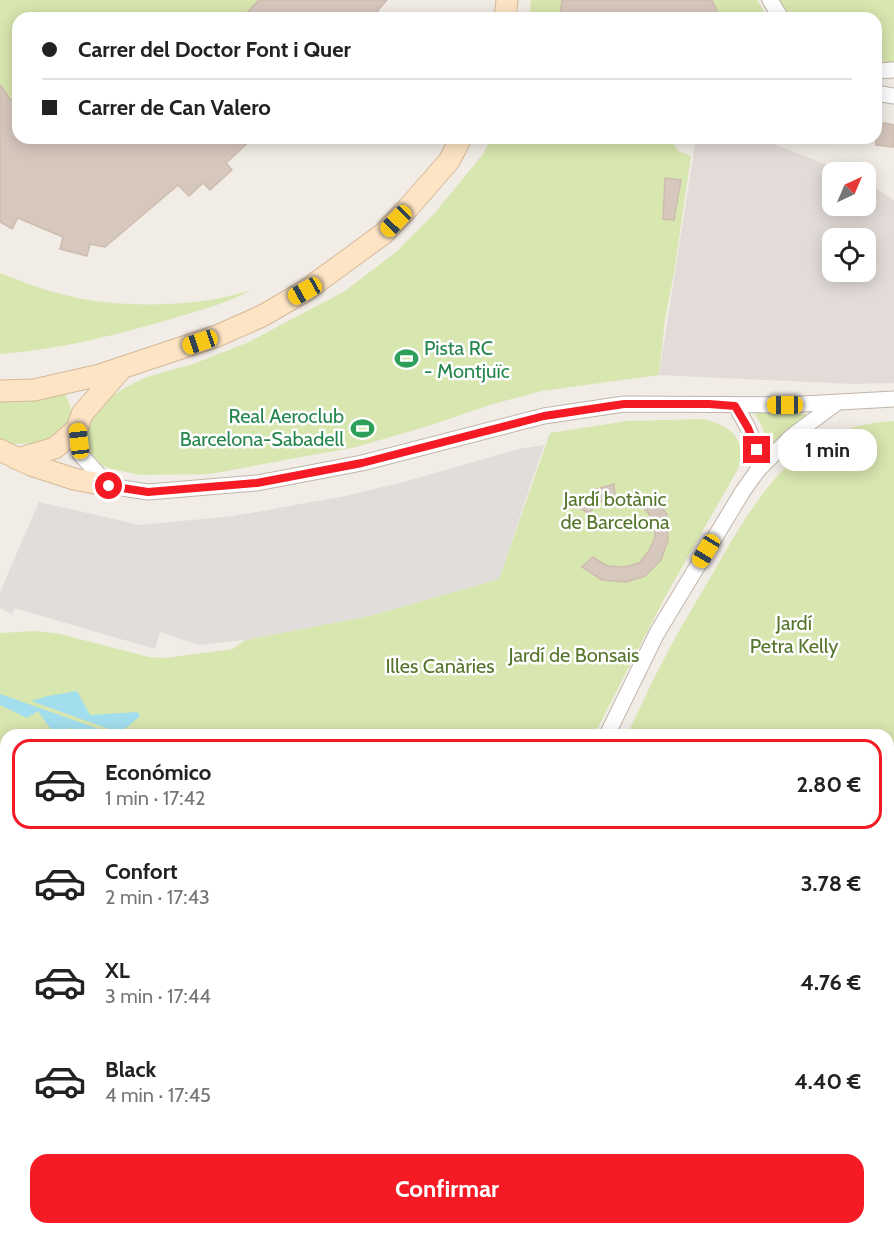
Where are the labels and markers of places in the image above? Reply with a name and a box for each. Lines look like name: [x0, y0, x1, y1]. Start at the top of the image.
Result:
place label: Pista RC - Montjuïc: [424, 336, 510, 383]
sports icon: Pista RC - Montjuïc: [393, 346, 419, 372]
place label: Real Aeroclub Barcelona-Sabadell: [180, 404, 344, 451]
sports icon: Real Aeroclub Barcelona-Sabadell: [349, 415, 375, 441]

